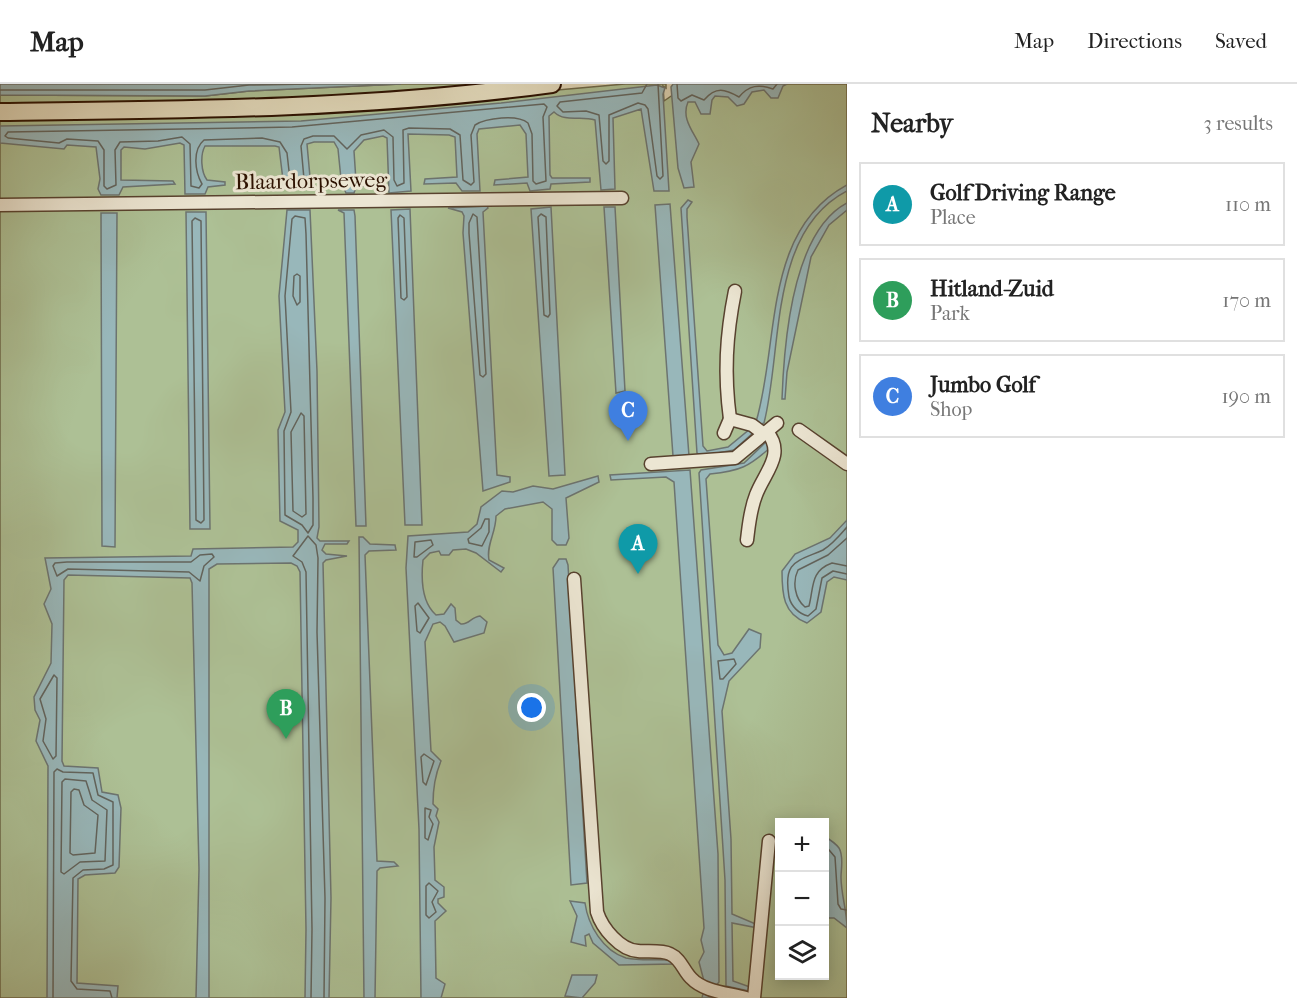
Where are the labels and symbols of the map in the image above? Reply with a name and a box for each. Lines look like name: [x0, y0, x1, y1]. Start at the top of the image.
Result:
street label: Blaardorpseweg: [235, 167, 388, 195]
pin: C: [608, 392, 648, 441]
pin: A: [618, 524, 658, 574]
pin: B: [266, 690, 306, 739]
your location: [517, 693, 546, 722]

